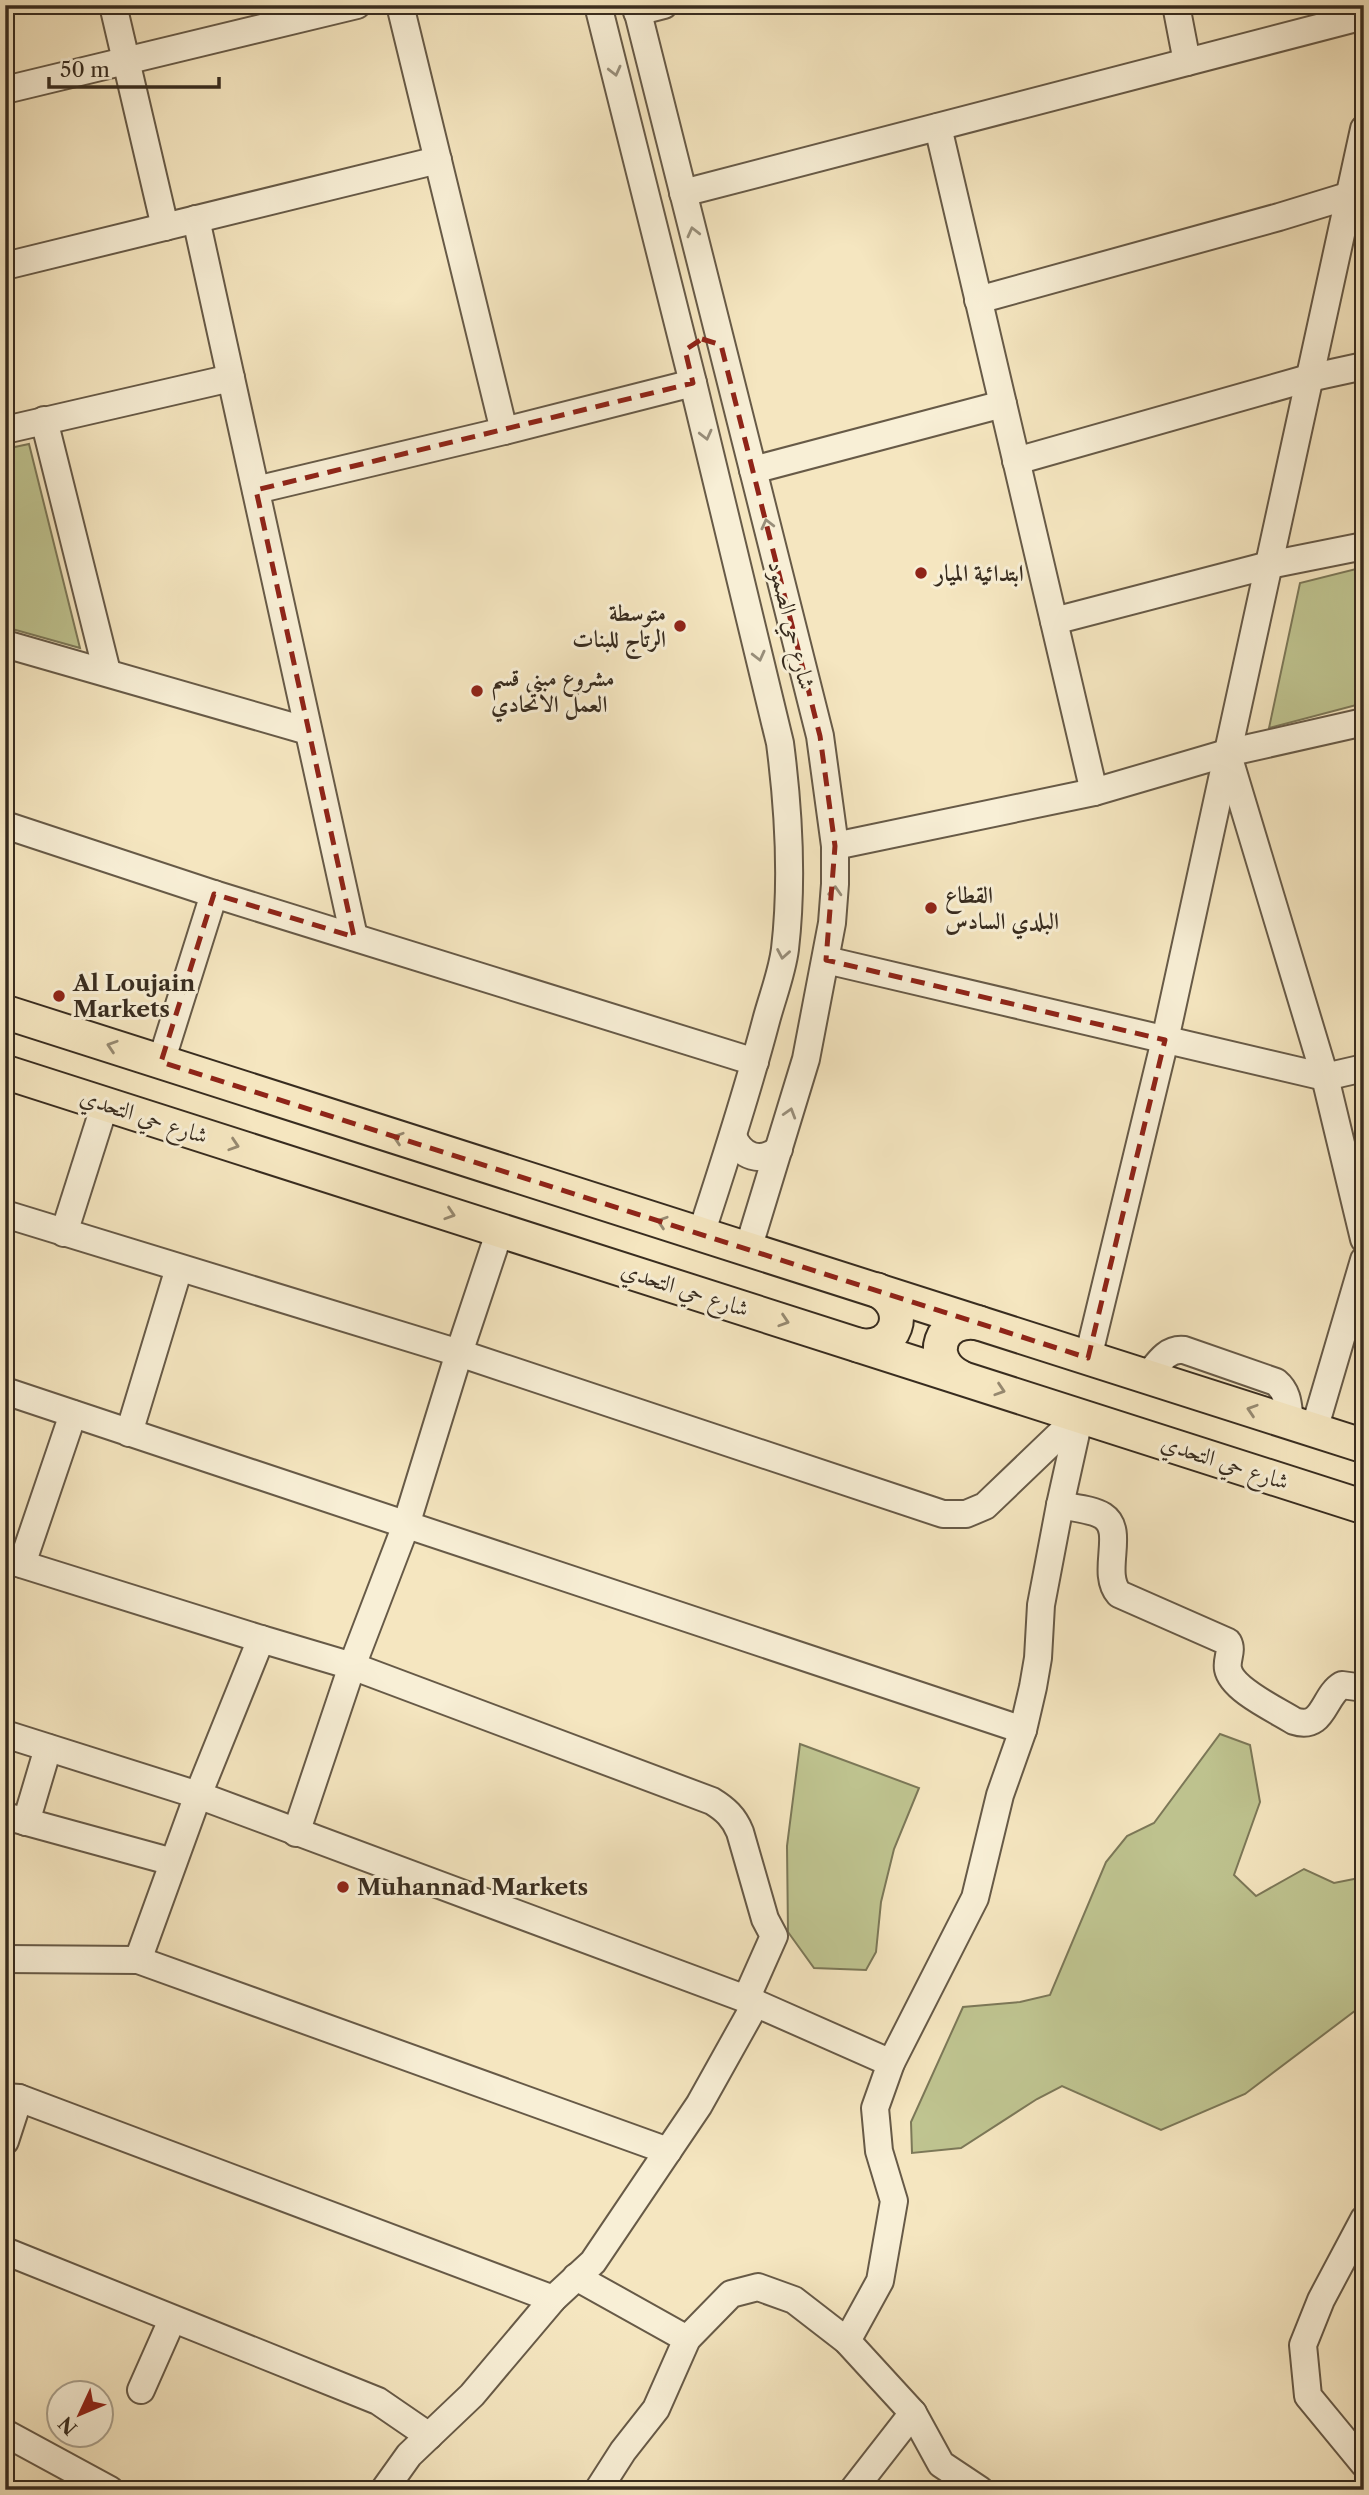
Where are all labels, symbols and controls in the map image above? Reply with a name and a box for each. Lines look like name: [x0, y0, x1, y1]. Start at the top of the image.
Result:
scale bar: [49, 46, 219, 90]
text: 50 m: [60, 57, 110, 82]
one-way arrow: [607, 65, 621, 77]
one-way arrow: [687, 226, 701, 238]
one-way arrow: [697, 429, 712, 441]
one-way arrow: [761, 518, 775, 530]
street label: شارع حي الصمود: [757, 558, 822, 694]
place label: ابتدائية الميار: [932, 559, 1024, 587]
marker: ابتدائية الميار: [913, 565, 929, 581]
place label: متوسطة الرتاج للبنات: [572, 599, 666, 660]
marker: متوسطة الرتاج للبنات: [672, 618, 688, 634]
one-way arrow: [751, 650, 765, 662]
place label: مشروع مبنى قسم العمل الاتحادي: [491, 664, 614, 723]
marker: مشروع مبنى قسم العمل الاتحادي: [469, 683, 485, 699]
place label: القطاع البلدي السادس: [945, 881, 1059, 940]
one-way arrow: [827, 885, 842, 896]
marker: القطاع البلدي السادس: [923, 900, 939, 916]
one-way arrow: [776, 948, 791, 960]
place label: Al Loujain Markets: [72, 969, 195, 1023]
marker: Al Loujain Markets: [51, 988, 67, 1004]
one-way arrow: [106, 1040, 118, 1054]
street label: شارع حي التحدي: [75, 1082, 211, 1156]
one-way arrow: [781, 1108, 796, 1120]
one-way arrow: [393, 1131, 405, 1146]
one-way arrow: [227, 1137, 239, 1151]
one-way arrow: [444, 1206, 456, 1220]
one-way arrow: [656, 1216, 668, 1230]
street label: شارع حي التحدي: [616, 1255, 752, 1329]
one-way arrow: [777, 1312, 789, 1327]
one-way arrow: [994, 1382, 1006, 1396]
one-way arrow: [1246, 1404, 1259, 1418]
street label: شارع حي التحدي: [1156, 1428, 1292, 1502]
place label: Muhannad Markets: [357, 1873, 588, 1901]
marker: Muhannad Markets: [335, 1879, 351, 1895]
north arrow: [46, 2380, 116, 2450]
text: N: [54, 2412, 82, 2439]

